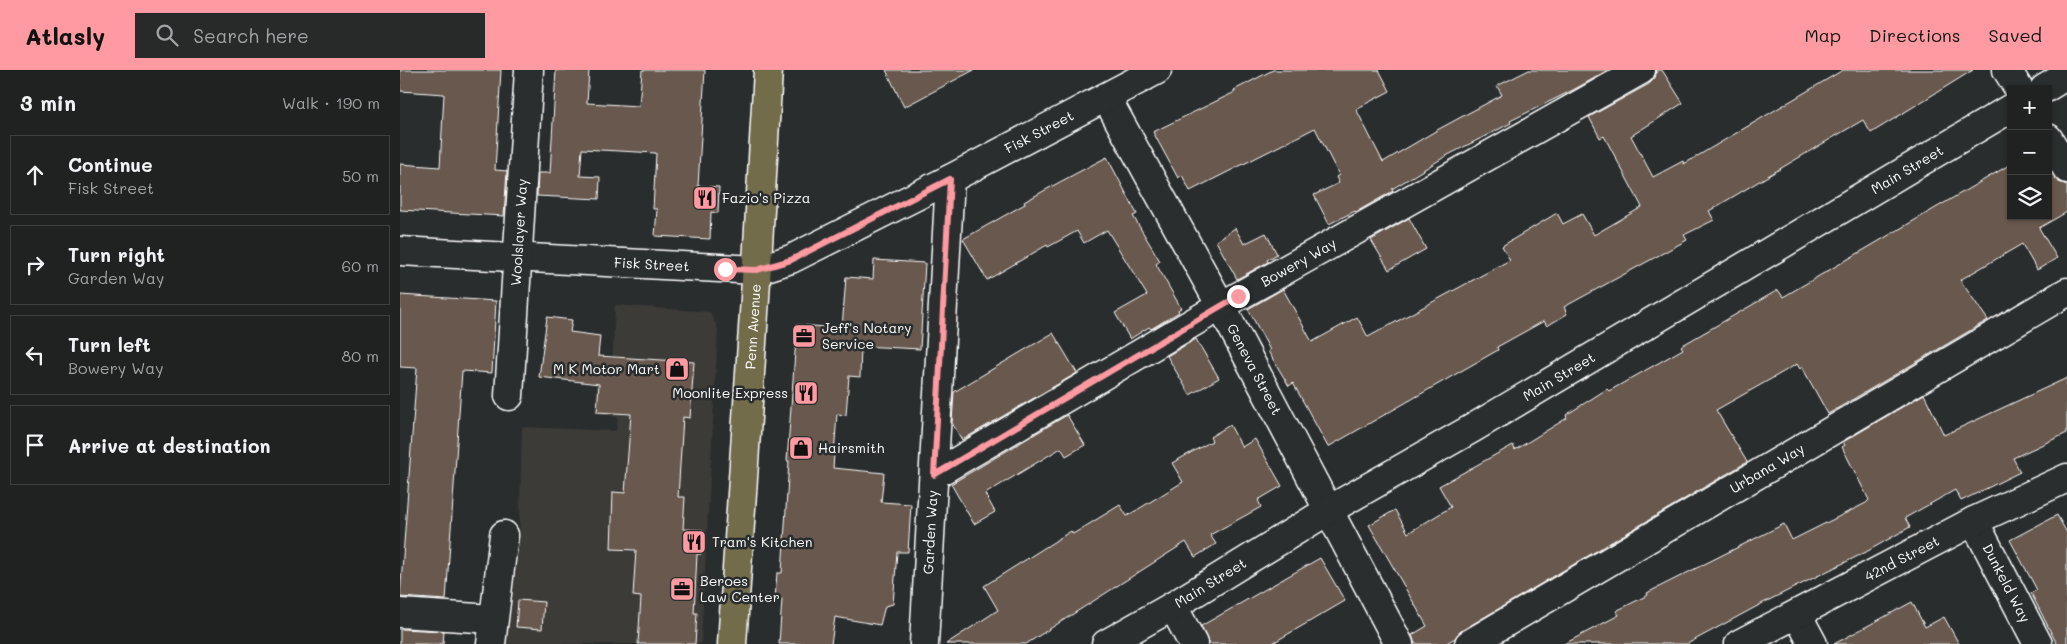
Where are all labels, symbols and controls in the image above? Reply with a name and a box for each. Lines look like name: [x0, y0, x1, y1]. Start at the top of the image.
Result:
search box: [135, 13, 485, 58]
text: Atlasly: [25, 20, 105, 51]
icon: search: [153, 21, 181, 49]
text: Search here: [193, 23, 309, 48]
text: Map: [1804, 23, 1841, 47]
text: Directions: [1869, 23, 1961, 47]
text: Saved: [1989, 23, 2042, 47]
map controls: [2007, 85, 2052, 220]
button: +: [2007, 85, 2052, 130]
text: 3 min: [20, 89, 76, 116]
text: Walk · 190 m: [282, 92, 380, 113]
street label: Fisk Street: [1001, 106, 1077, 158]
button: −: [2007, 130, 2052, 175]
street label: Main Street: [1867, 140, 1947, 198]
text: Continue: [68, 152, 153, 177]
icon: ahead: [21, 161, 49, 189]
text: 50 m: [342, 165, 379, 186]
button: layers: [2007, 175, 2052, 220]
text: Fisk Street: [68, 177, 154, 198]
street label: Woolslayer Way: [506, 178, 531, 286]
restaurant icon: Fazio's Pizza: [692, 185, 718, 211]
place label: Fazio's Pizza: [722, 188, 810, 207]
street label: Bowery Way: [1257, 233, 1339, 291]
text: Turn right: [68, 242, 165, 267]
icon: right: [21, 251, 49, 279]
street label: Fisk Street: [613, 252, 690, 275]
text: 60 m: [342, 255, 379, 276]
route start: [714, 258, 737, 281]
text: Garden Way: [68, 267, 164, 288]
street label: Penn Avenue: [740, 283, 765, 370]
route end: [1227, 285, 1250, 308]
place label: Jeff's Notary Service: [822, 318, 911, 353]
street label: Geneva Street: [1223, 320, 1287, 418]
office icon: Jeff's Notary Service: [791, 323, 817, 349]
text: Turn left: [68, 332, 151, 357]
icon: left: [21, 341, 49, 369]
text: 80 m: [342, 345, 379, 366]
street label: Main Street: [1519, 348, 1598, 405]
shop icon: M K Motor Mart: [664, 356, 690, 382]
text: Bowery Way: [68, 357, 164, 378]
place label: M K Motor Mart: [553, 359, 660, 378]
restaurant icon: Moonlite Express: [793, 380, 819, 406]
place label: Moonlite Express: [672, 383, 788, 402]
icon: arrive: [21, 431, 49, 459]
text: Arrive at destination: [68, 433, 271, 458]
shop icon: Hairsmith: [788, 435, 814, 461]
place label: Hairsmith: [818, 438, 884, 457]
street label: Urbana Way: [1726, 439, 1808, 497]
street label: Garden Way: [918, 490, 942, 575]
restaurant icon: Tram's Kitchen: [681, 529, 707, 555]
street label: 42nd Street: [1861, 531, 1942, 586]
place label: Tram's Kitchen: [712, 532, 813, 551]
street label: Dunkeld Way: [1978, 540, 2035, 626]
street label: Main Street: [1171, 553, 1250, 612]
place label: Beroes Law Center: [700, 571, 780, 606]
office icon: Beroes Law Center: [669, 576, 695, 602]

